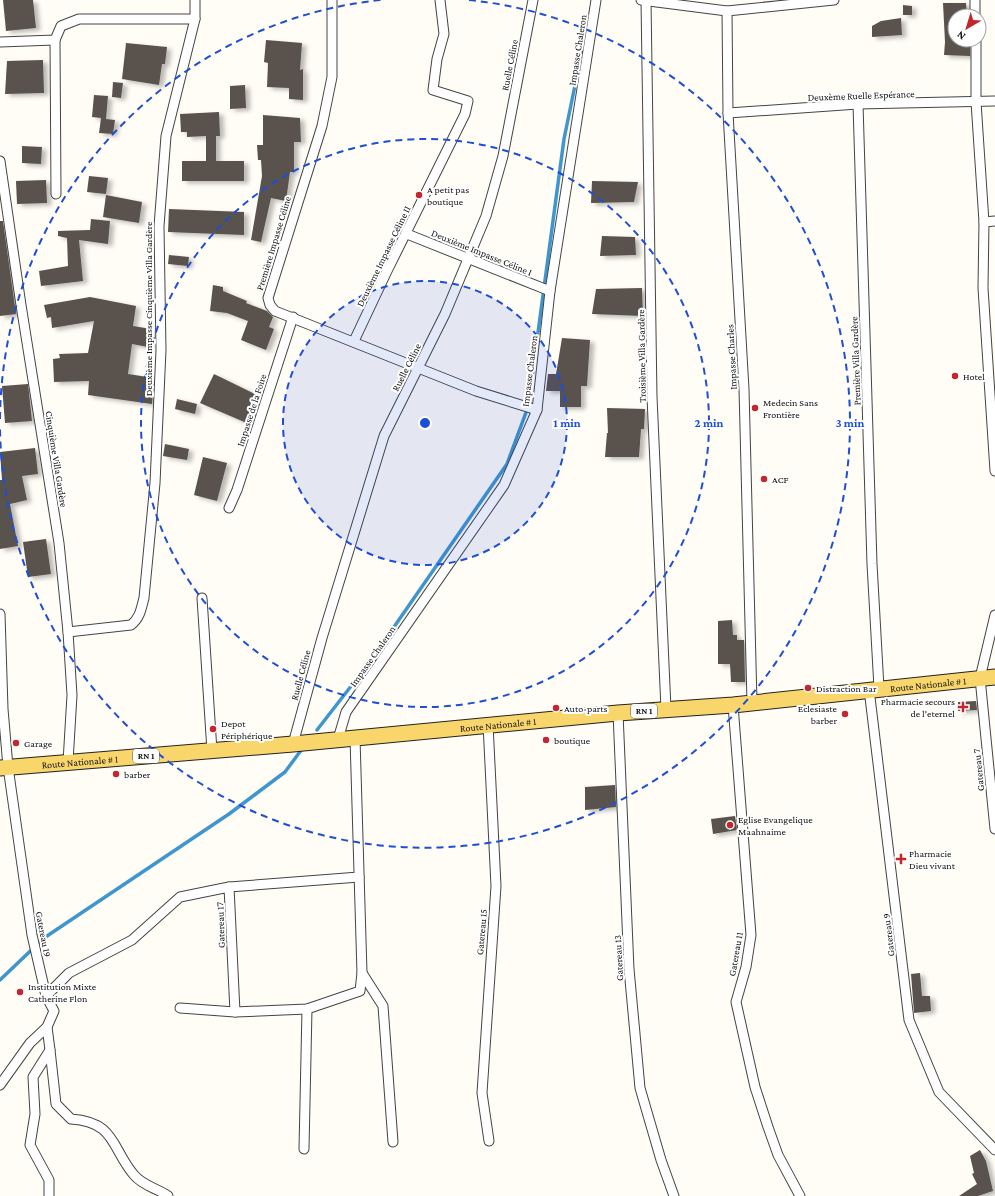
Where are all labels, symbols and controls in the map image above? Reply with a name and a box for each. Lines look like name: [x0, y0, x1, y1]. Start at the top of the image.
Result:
north arrow: [947, 8, 987, 48]
street label: Impasse Chaleron: [566, 13, 589, 86]
text: N: [954, 29, 967, 43]
street label: Ruelle Céline: [499, 38, 520, 92]
street label: Deuxème Ruelle Espérance: [807, 88, 915, 103]
place label: A petit pas boutique: [427, 184, 469, 207]
marker: A petit pas boutique: [414, 190, 424, 200]
street label: Première Impasse Céline: [254, 194, 293, 291]
street label: Deuxième Impasse Céline II: [354, 204, 413, 308]
street label: Deuxième Impasse Cinquième Villa Gardère: [143, 221, 154, 396]
street label: Deuxième Impasse Céline I: [430, 227, 534, 278]
street label: Troisième Villa Gardère: [635, 309, 648, 403]
street label: Première Villa Gardère: [848, 316, 863, 406]
street label: Impasse Charles: [724, 324, 739, 390]
street label: Impasse Chaleron: [520, 334, 539, 407]
street label: Ruelle Céline: [390, 341, 423, 393]
marker: Hotel: [950, 371, 960, 381]
place label: Hotel: [963, 371, 985, 382]
street label: Impasse de la Foire: [235, 372, 269, 448]
place label: Medecin Sans Frontière: [763, 397, 818, 420]
marker: Medecin Sans Frontière: [750, 403, 760, 413]
street label: Cinquième Villa Gardère: [43, 410, 70, 509]
centre of rings: [418, 416, 432, 430]
text: 1 min: [553, 416, 581, 430]
text: 2 min: [695, 416, 724, 430]
text: 3 min: [836, 416, 864, 430]
marker: ACF: [759, 474, 769, 484]
place label: ACF: [772, 474, 789, 485]
street label: Impasse Chaleron: [347, 623, 398, 689]
street label: Ruelle Céline: [288, 648, 313, 702]
street label: Route Nationale # 1: [890, 675, 967, 694]
marker: Distraction Bar: [803, 683, 813, 693]
place label: Distraction Bar: [816, 683, 877, 694]
place label: Pharmacie secours de l'eternel: [881, 696, 955, 719]
marker: Pharmacie secours de l'eternel: [958, 702, 968, 712]
marker: Auto-parts: [551, 703, 561, 713]
place label: Auto-parts: [564, 703, 608, 714]
place label: Eclesiaste barber: [798, 703, 838, 726]
road number: RN 1: [631, 704, 657, 718]
marker: Eclesiaste barber: [840, 709, 850, 719]
street label: Route Nationale # 1: [459, 716, 537, 734]
place label: Depot Périphérique: [221, 718, 273, 741]
marker: Depot Périphérique: [208, 724, 218, 734]
marker: boutique: [541, 735, 551, 745]
place label: boutique: [554, 735, 591, 746]
marker: Garage: [11, 738, 21, 748]
place label: Garage: [24, 738, 53, 749]
street label: Gatereau 7: [971, 748, 986, 792]
road number: RN 1: [133, 749, 159, 763]
street label: Route Nationale # 1: [41, 753, 118, 771]
marker: barber: [111, 769, 121, 779]
place label: barber: [124, 769, 151, 780]
place label: Eglise Evangelique Maahnaime: [738, 814, 813, 837]
marker: Eglise Evangelique Maahnaime: [725, 820, 735, 830]
place label: Pharmacie Dieu vivant: [909, 848, 956, 871]
marker: Pharmacie Dieu vivant: [896, 854, 906, 864]
street label: Gatereau 17: [214, 901, 227, 948]
street label: Gatereau 15: [474, 908, 489, 956]
street label: Gatereau 19: [34, 910, 53, 958]
street label: Gatereau 9: [880, 913, 897, 957]
street label: Gatereau 11: [726, 931, 745, 977]
street label: Gatereau 13: [612, 934, 625, 981]
place label: Institution Mixte Catherine Flon: [28, 981, 97, 1004]
marker: Institution Mixte Catherine Flon: [15, 987, 25, 997]

